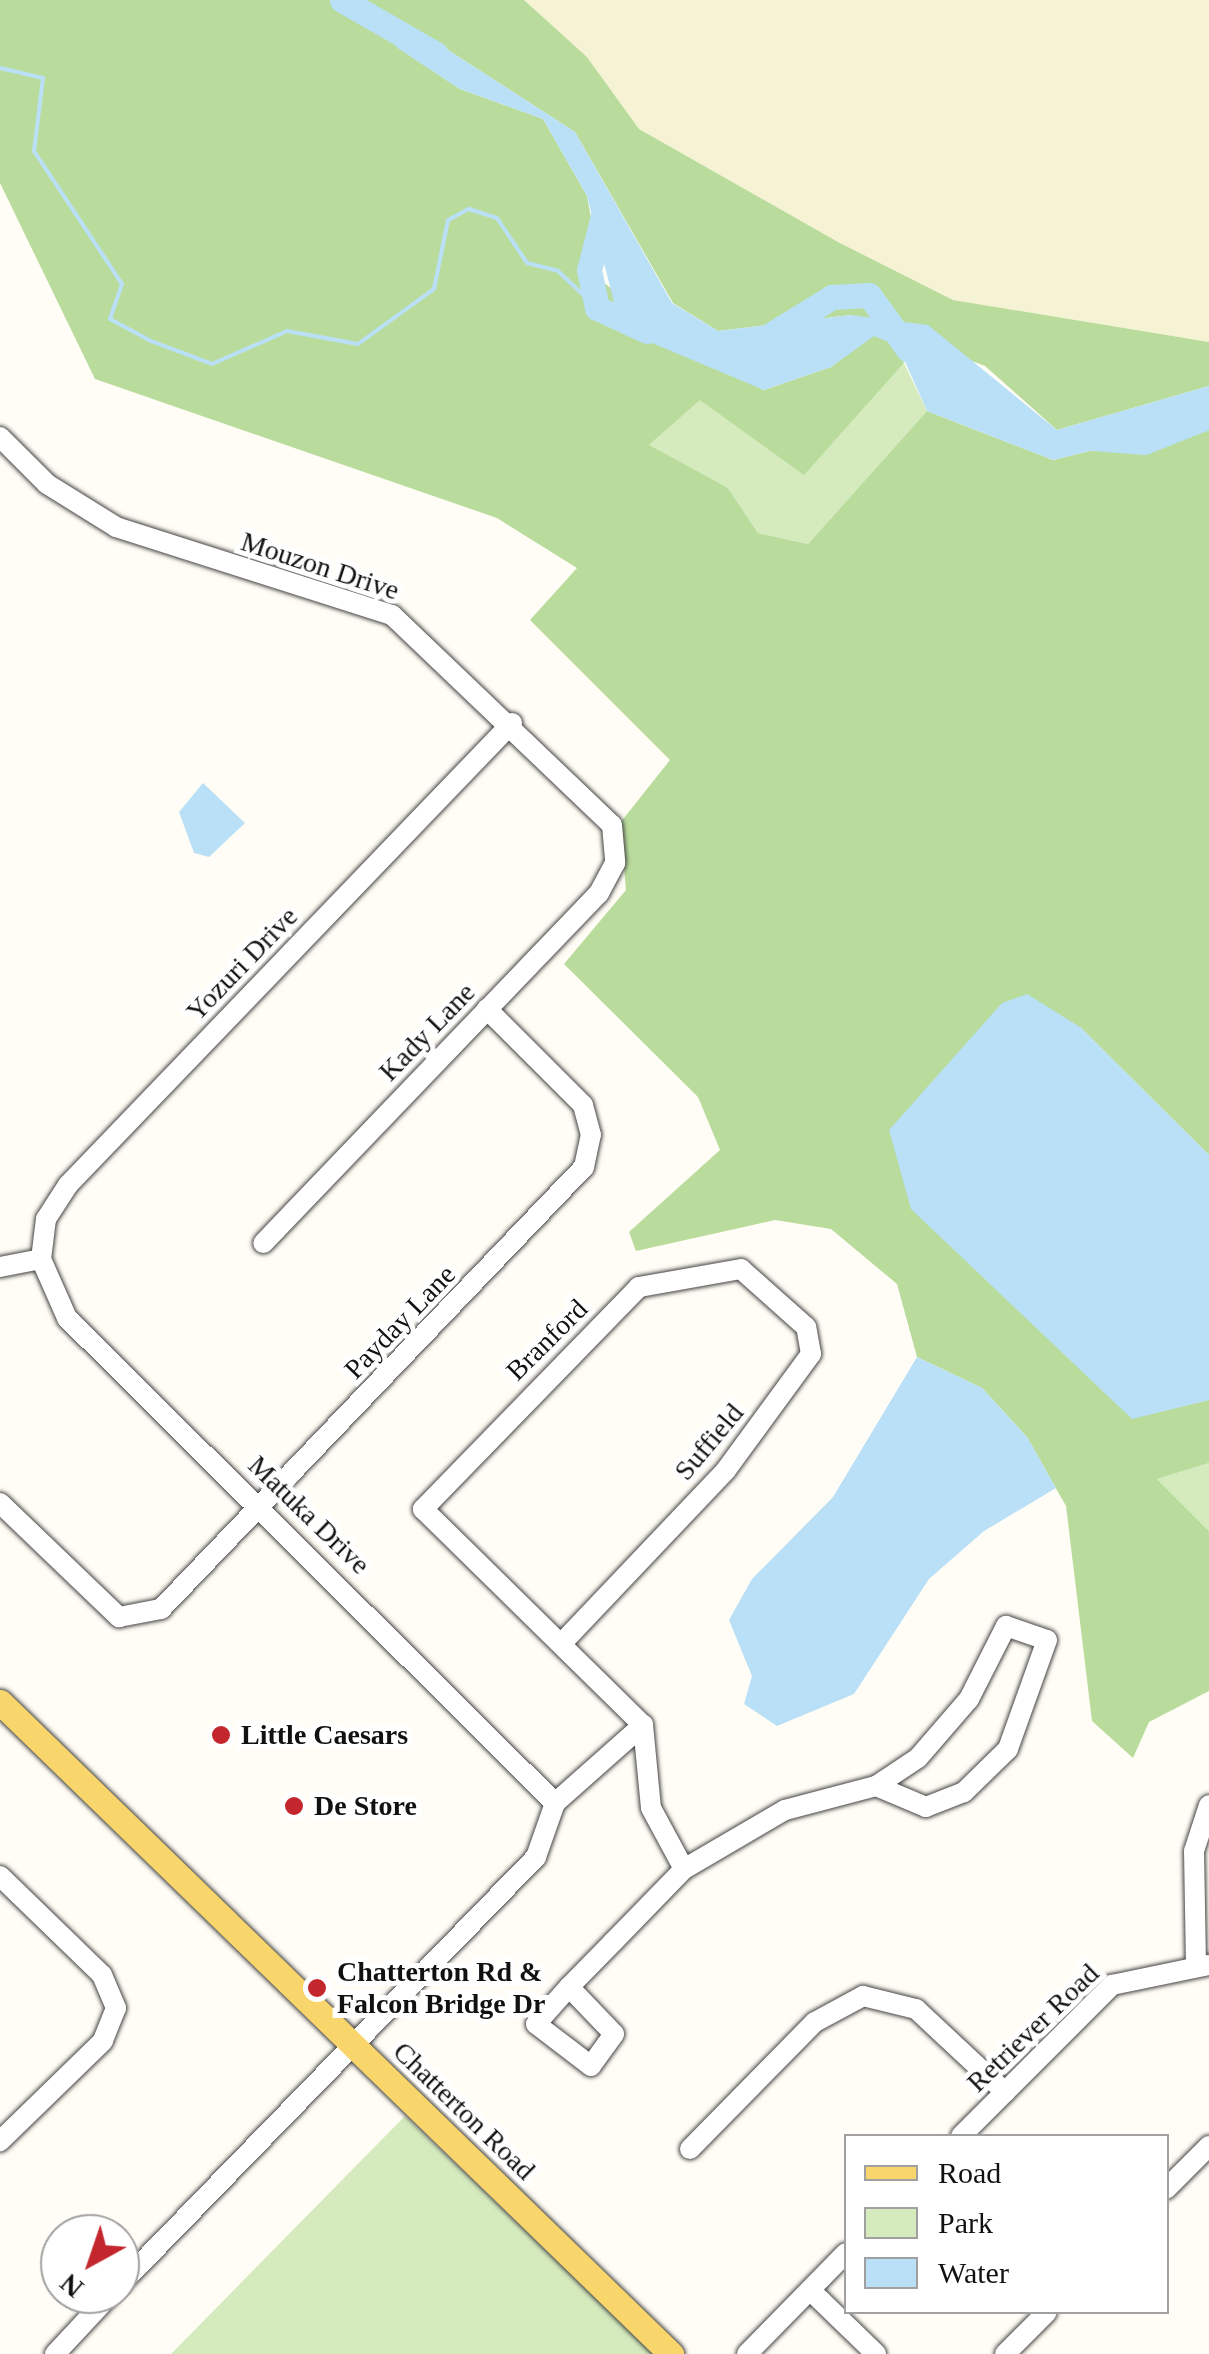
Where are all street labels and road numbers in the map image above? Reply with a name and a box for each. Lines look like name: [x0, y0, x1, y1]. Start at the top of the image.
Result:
street label: Mouzon Drive: [237, 525, 403, 607]
street label: Yozuri Drive: [179, 900, 305, 1028]
street label: Kady Lane: [372, 976, 482, 1088]
street label: Payday Lane: [337, 1258, 463, 1386]
street label: Branford: [499, 1292, 595, 1388]
street label: Suffield: [667, 1397, 751, 1487]
street label: Matuka Drive: [241, 1449, 377, 1581]
street label: Retriever Road: [960, 1957, 1106, 2099]
street label: Chatterton Road: [386, 2035, 542, 2187]

